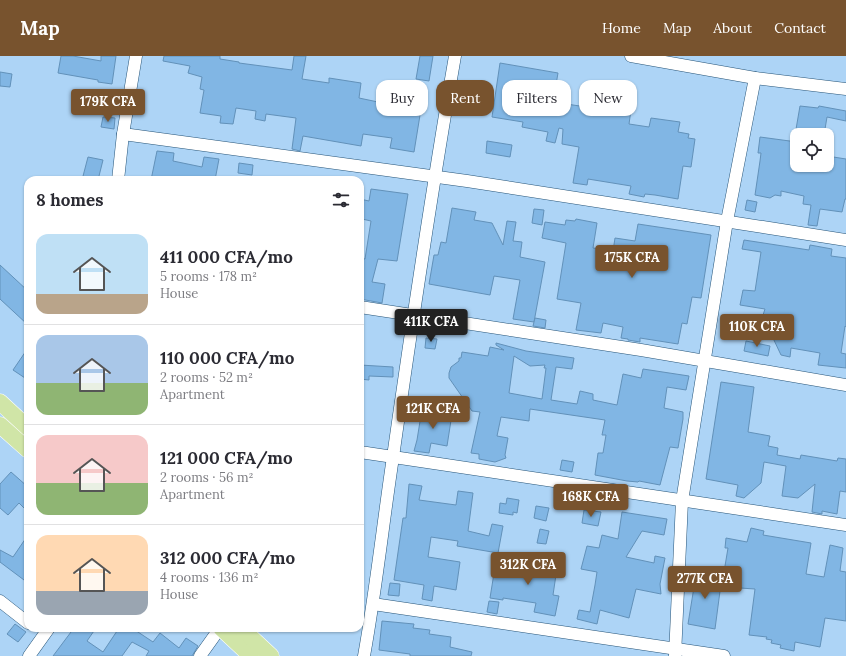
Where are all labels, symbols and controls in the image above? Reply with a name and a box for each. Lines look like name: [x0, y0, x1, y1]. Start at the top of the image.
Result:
text: Map: [20, 16, 60, 40]
text: Home: [602, 19, 641, 37]
text: Map: [663, 19, 691, 37]
text: About: [713, 19, 752, 37]
text: Contact: [774, 19, 826, 37]
chip: Buy: [376, 80, 428, 116]
chip: Rent: [436, 80, 494, 116]
chip: Filters: [502, 80, 571, 116]
chip: New: [579, 80, 637, 116]
pin: 179K CFA: [67, 89, 149, 123]
text: 179K CFA: [80, 93, 136, 110]
map controls: [790, 128, 834, 172]
button: locate: [790, 128, 834, 172]
text: 8 homes: [36, 189, 103, 211]
icon: filters: [330, 189, 352, 211]
pin: 175K CFA: [591, 245, 673, 279]
text: 411 000 CFA/mo: [160, 246, 293, 268]
text: 175K CFA: [604, 249, 660, 266]
icon: home: [68, 250, 116, 298]
text: 5 rooms · 178 m²: [160, 268, 257, 285]
text: House: [160, 285, 198, 302]
pin: 411K CFA: [390, 309, 472, 343]
text: 411K CFA: [404, 313, 458, 330]
pin: 110K CFA: [716, 314, 798, 348]
text: 110K CFA: [729, 318, 785, 335]
text: 110 000 CFA/mo: [160, 347, 294, 369]
icon: home: [68, 351, 116, 399]
text: 2 rooms · 52 m²: [160, 369, 253, 386]
text: Apartment: [160, 386, 225, 403]
pin: 121K CFA: [392, 396, 474, 430]
text: 121K CFA: [406, 400, 460, 417]
text: 121 000 CFA/mo: [160, 447, 293, 469]
icon: home: [68, 451, 116, 499]
text: 2 rooms · 56 m²: [160, 469, 254, 486]
pin: 168K CFA: [550, 484, 632, 518]
text: Apartment: [160, 486, 225, 503]
text: 168K CFA: [562, 488, 620, 505]
text: 312 000 CFA/mo: [160, 547, 295, 569]
icon: home: [68, 551, 116, 599]
pin: 312K CFA: [487, 552, 569, 586]
text: 312K CFA: [500, 556, 556, 573]
pin: 277K CFA: [664, 566, 746, 600]
text: 4 rooms · 136 m²: [160, 569, 258, 586]
text: 277K CFA: [677, 570, 733, 587]
text: House: [160, 586, 198, 603]

